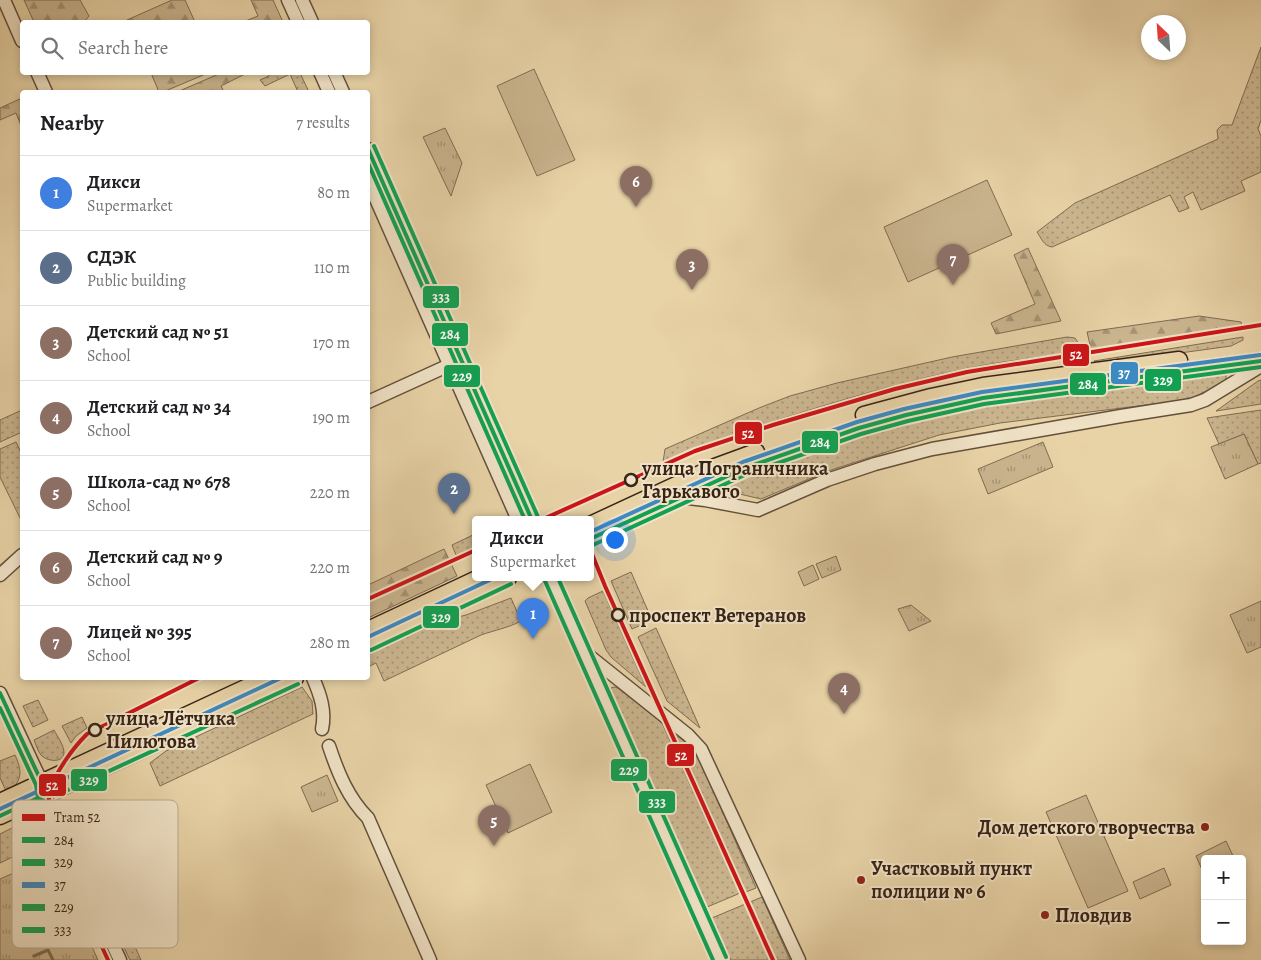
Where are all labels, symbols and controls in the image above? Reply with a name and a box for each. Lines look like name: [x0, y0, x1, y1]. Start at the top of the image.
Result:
north arrow: [1141, 15, 1186, 60]
search box: [20, 20, 370, 75]
icon: search: [38, 34, 66, 62]
text: Search here: [78, 35, 168, 61]
text: Nearby: [40, 109, 103, 137]
text: 7 results: [296, 112, 350, 134]
pin: 6: [620, 166, 652, 207]
text: Дикси: [87, 169, 141, 195]
text: 1: [53, 182, 59, 204]
text: 80 m: [317, 182, 350, 204]
text: Supermarket: [87, 195, 173, 217]
text: СДЭК: [87, 244, 136, 270]
pin: 7: [937, 244, 969, 285]
pin: 3: [676, 249, 708, 290]
text: 2: [52, 257, 60, 279]
text: 110 m: [314, 257, 350, 279]
text: Public building: [87, 270, 186, 292]
line badge: 333: [422, 285, 460, 309]
text: 333: [432, 288, 450, 307]
text: Детский сад № 51: [87, 319, 229, 345]
line badge: 284: [431, 322, 469, 347]
text: 284: [440, 325, 460, 344]
text: 3: [53, 332, 59, 354]
text: 170 m: [313, 332, 350, 354]
line badge: 52: [1062, 343, 1090, 367]
text: School: [87, 345, 130, 367]
text: 52: [1070, 345, 1083, 364]
line badge: 37: [1110, 361, 1139, 385]
line badge: 229: [443, 364, 481, 388]
text: 37: [1118, 364, 1130, 383]
text: 229: [452, 367, 473, 386]
line badge: 329: [1144, 368, 1182, 392]
text: 329: [1153, 371, 1173, 390]
line badge: 284: [1069, 372, 1107, 396]
text: 284: [1078, 375, 1098, 394]
text: Детский сад № 34: [87, 394, 231, 420]
text: 4: [52, 407, 60, 429]
text: 190 m: [312, 407, 350, 429]
text: School: [87, 420, 130, 442]
line badge: 52: [734, 421, 763, 445]
text: 52: [742, 424, 755, 443]
line badge: 284: [801, 430, 839, 454]
text: 284: [810, 433, 830, 452]
place label: улица Пограничника Гарькавого: [641, 455, 829, 505]
text: Школа-сад № 678: [87, 469, 231, 495]
pin: 2: [438, 473, 470, 514]
marker: улица Пограничника Гарькавого: [624, 473, 638, 487]
text: 5: [53, 482, 59, 504]
text: 220 m: [310, 482, 350, 504]
text: School: [87, 495, 130, 517]
popup: [472, 516, 594, 581]
text: Дикси: [490, 525, 544, 551]
your location: [602, 527, 628, 553]
text: Детский сад № 9: [87, 544, 223, 570]
text: Supermarket: [490, 551, 576, 573]
text: 6: [52, 557, 60, 579]
text: 220 m: [310, 557, 350, 579]
text: School: [87, 570, 130, 592]
pin: 1: [517, 598, 549, 639]
place label: проспект Ветеранов: [629, 602, 806, 629]
line badge: 329: [422, 605, 460, 629]
text: 329: [431, 608, 451, 627]
marker: проспект Ветеранов: [611, 608, 625, 622]
text: Лицей № 395: [87, 619, 192, 645]
text: 7: [53, 632, 59, 654]
text: 280 m: [310, 632, 350, 654]
text: School: [87, 645, 130, 667]
pin: 4: [828, 673, 860, 714]
place label: улица Лётчика Пилютова: [105, 705, 236, 755]
marker: улица Лётчика Пилютова: [88, 723, 102, 737]
line badge: 52: [666, 743, 695, 767]
text: 52: [675, 746, 688, 765]
line badge: 229: [610, 758, 648, 782]
text: 229: [619, 761, 640, 780]
line badge: 329: [70, 768, 108, 792]
text: 329: [79, 771, 99, 790]
line badge: 52: [38, 773, 67, 797]
text: 52: [46, 776, 59, 795]
line badge: 333: [638, 790, 676, 814]
text: 333: [648, 793, 666, 812]
legend: [12, 800, 178, 948]
pin: 5: [478, 805, 510, 846]
text: Tram 52: [54, 808, 100, 827]
place label: Дом детского творчества: [978, 814, 1195, 841]
marker: Дом детского творчества: [1199, 821, 1211, 833]
text: 284: [54, 831, 74, 850]
text: 329: [54, 853, 73, 872]
place label: Участковый пункт полиции № 6: [871, 855, 1032, 905]
map controls: [1201, 855, 1246, 945]
button: +: [1201, 855, 1246, 900]
marker: Участковый пункт полиции № 6: [855, 874, 867, 886]
text: 37: [54, 876, 66, 895]
text: 229: [54, 898, 74, 917]
button: −: [1201, 900, 1246, 945]
place label: Пловдив: [1055, 902, 1132, 929]
marker: Пловдив: [1039, 909, 1051, 921]
text: 333: [54, 921, 72, 940]

